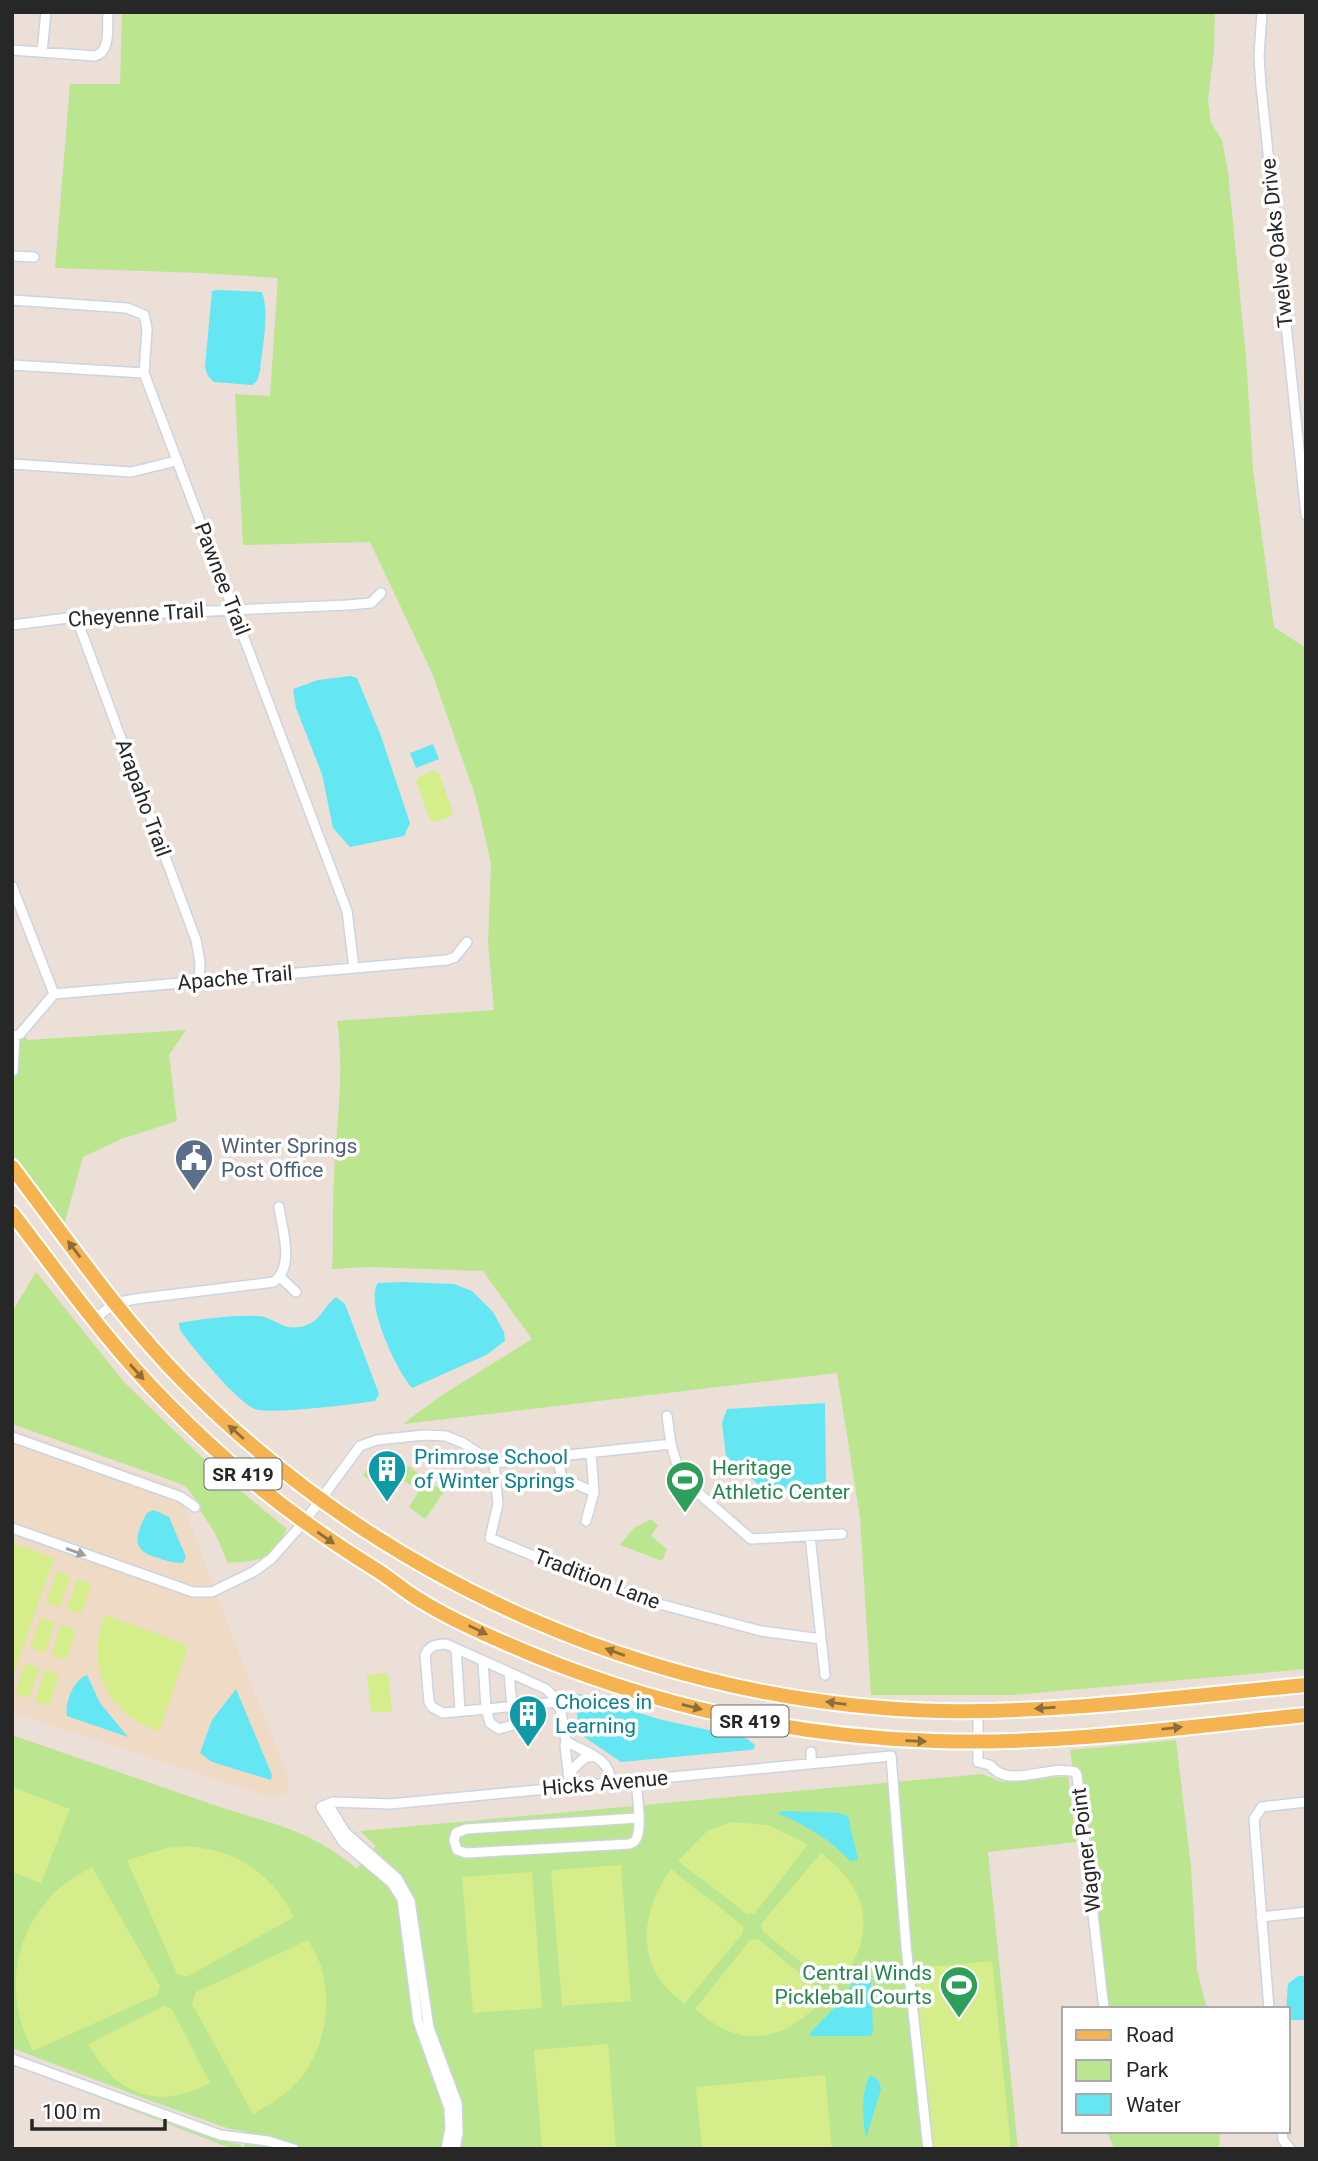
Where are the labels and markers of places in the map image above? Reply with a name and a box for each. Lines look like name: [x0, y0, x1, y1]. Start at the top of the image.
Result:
place label: Winter Springs Post Office: [221, 1134, 357, 1182]
public building icon: Winter Springs Post Office: [173, 1137, 215, 1192]
place label: Primrose School of Winter Springs: [414, 1445, 575, 1493]
building icon: Primrose School of Winter Springs: [366, 1448, 408, 1503]
place label: Heritage Athletic Center: [712, 1456, 850, 1504]
sports icon: Heritage Athletic Center: [664, 1459, 706, 1514]
place label: Choices in Learning: [555, 1690, 652, 1738]
building icon: Choices in Learning: [507, 1693, 549, 1748]
place label: Central Winds Pickleball Courts: [775, 1961, 932, 2009]
sports icon: Central Winds Pickleball Courts: [938, 1964, 980, 2019]

